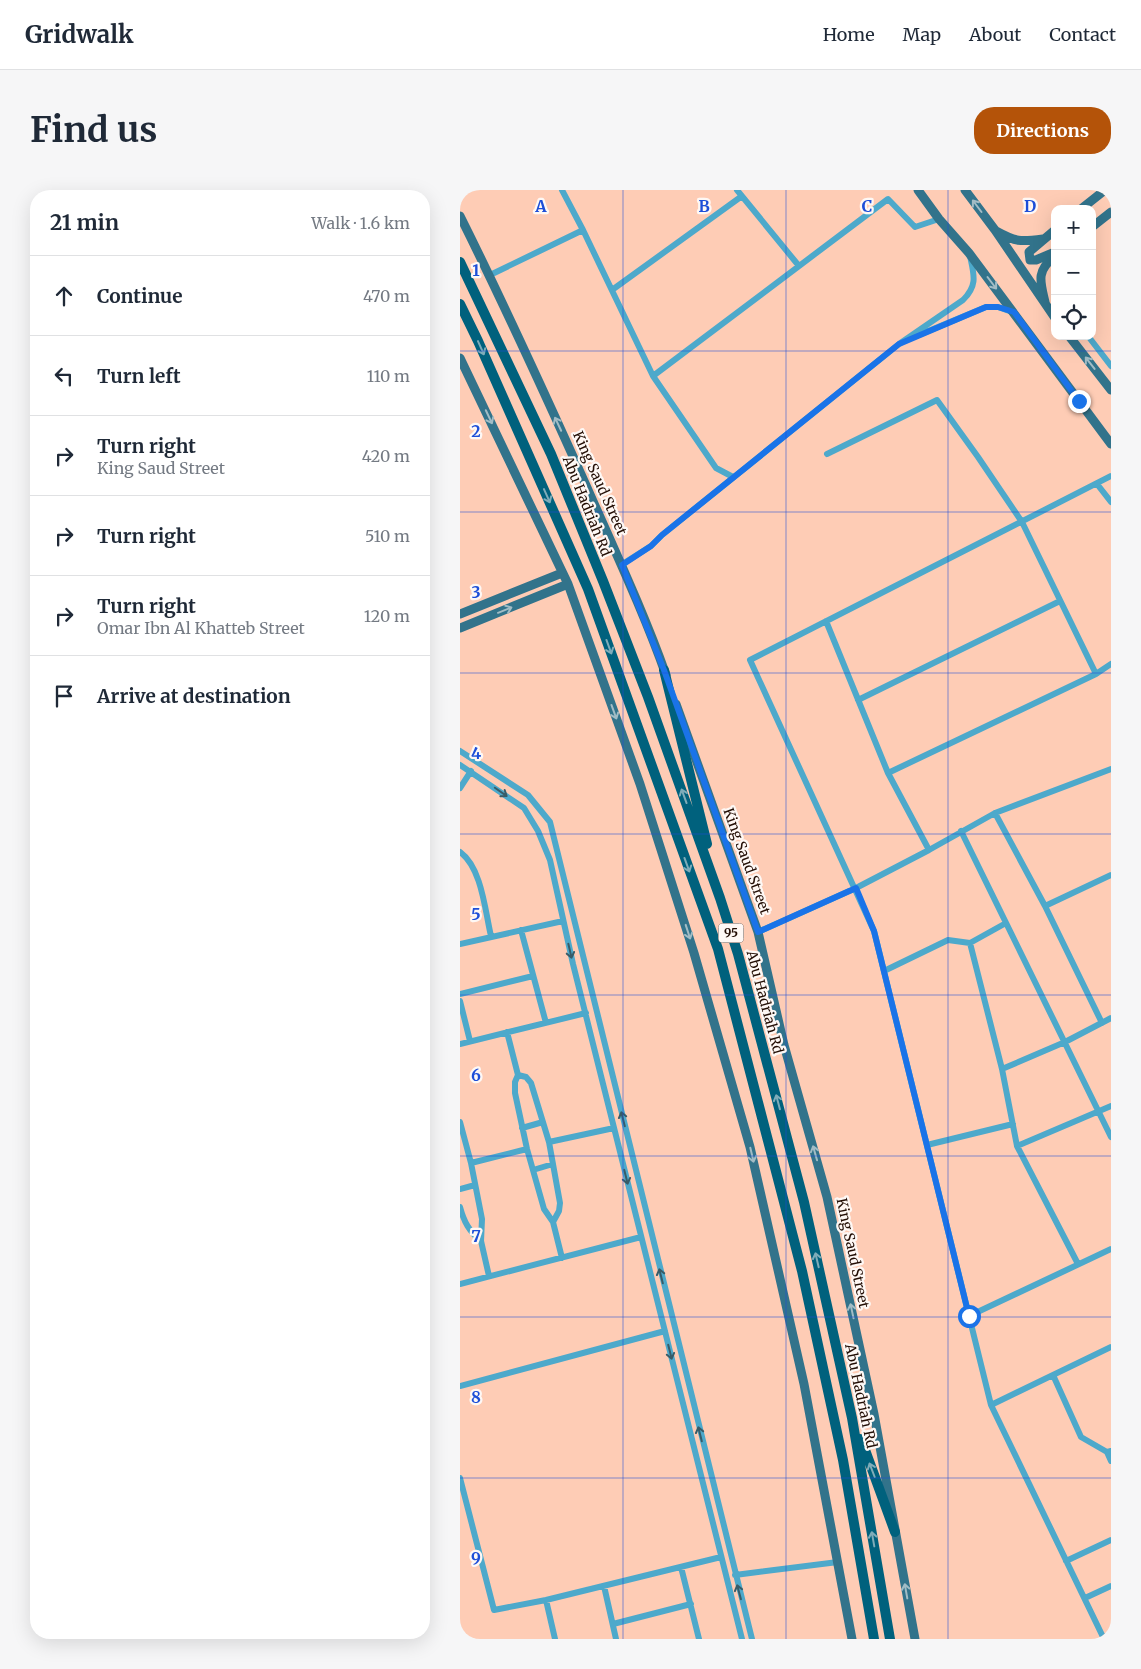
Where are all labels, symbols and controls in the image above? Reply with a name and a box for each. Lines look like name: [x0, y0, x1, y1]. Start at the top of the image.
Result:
text: Gridwalk: [25, 19, 134, 50]
text: Home: [823, 23, 875, 46]
text: Map: [903, 23, 941, 46]
text: About: [969, 23, 1021, 46]
text: Contact: [1049, 23, 1116, 46]
button: Directions: [974, 107, 1111, 154]
text: Find us: [30, 108, 157, 152]
text: A: [534, 196, 547, 216]
text: B: [698, 196, 710, 216]
text: C: [862, 196, 872, 216]
text: D: [1024, 196, 1036, 216]
one-way arrow: [972, 199, 982, 213]
map controls: [1051, 205, 1096, 340]
button: +: [1051, 205, 1096, 250]
text: 21 min: [50, 209, 119, 236]
text: Walk · 1.6 km: [311, 213, 410, 233]
button: −: [1051, 250, 1096, 295]
text: 1: [472, 260, 480, 280]
one-way arrow: [986, 276, 997, 289]
icon: ahead: [50, 282, 78, 310]
text: Continue: [97, 284, 183, 308]
text: 470 m: [363, 286, 410, 306]
button: locate: [1051, 295, 1096, 340]
one-way arrow: [477, 340, 487, 355]
one-way arrow: [1085, 356, 1095, 370]
icon: left: [50, 362, 78, 390]
text: Turn left: [97, 364, 181, 388]
text: 110 m: [367, 366, 410, 386]
route end: [1068, 390, 1091, 413]
one-way arrow: [485, 409, 494, 424]
one-way arrow: [553, 417, 562, 432]
text: 2: [471, 421, 481, 441]
street label: King Saud Street: [569, 428, 631, 538]
text: Turn right: [97, 434, 196, 458]
icon: right: [50, 442, 78, 470]
text: 420 m: [362, 446, 410, 466]
street label: Abu Hadriah Rd: [558, 452, 615, 559]
text: King Saud Street: [97, 458, 225, 478]
one-way arrow: [543, 488, 553, 503]
icon: right: [50, 522, 78, 550]
text: Turn right: [97, 524, 196, 548]
text: 510 m: [365, 526, 410, 546]
text: 3: [471, 582, 481, 602]
text: Turn right: [97, 594, 196, 618]
icon: right: [50, 602, 78, 630]
one-way arrow: [497, 604, 512, 614]
text: 120 m: [364, 606, 410, 626]
text: Omar Ibn Al Khatteb Street: [97, 618, 305, 638]
one-way arrow: [605, 638, 614, 654]
icon: arrive: [50, 682, 78, 710]
text: Arrive at destination: [97, 684, 291, 708]
one-way arrow: [610, 703, 619, 719]
text: 4: [471, 743, 481, 763]
one-way arrow: [494, 787, 508, 797]
one-way arrow: [679, 789, 688, 805]
street label: King Saud Street: [719, 805, 775, 917]
one-way arrow: [683, 857, 692, 873]
text: 5: [471, 904, 481, 924]
one-way arrow: [683, 924, 693, 940]
road number: 95: [718, 924, 744, 942]
one-way arrow: [566, 943, 575, 959]
street label: Abu Hadriah Rd: [742, 947, 788, 1056]
text: 6: [471, 1065, 481, 1085]
one-way arrow: [773, 1095, 782, 1111]
one-way arrow: [618, 1111, 627, 1127]
one-way arrow: [809, 1146, 819, 1162]
one-way arrow: [748, 1147, 757, 1163]
one-way arrow: [622, 1168, 631, 1184]
street label: King Saud Street: [833, 1196, 874, 1310]
text: 7: [471, 1226, 481, 1246]
one-way arrow: [812, 1252, 821, 1268]
one-way arrow: [656, 1269, 666, 1285]
one-way arrow: [847, 1304, 856, 1320]
route start: [958, 1305, 981, 1328]
street label: Abu Hadriah Rd: [841, 1341, 881, 1450]
one-way arrow: [666, 1343, 675, 1359]
text: 8: [471, 1387, 481, 1407]
one-way arrow: [695, 1427, 704, 1443]
one-way arrow: [867, 1463, 876, 1478]
one-way arrow: [867, 1532, 877, 1548]
text: 9: [471, 1548, 481, 1568]
one-way arrow: [901, 1583, 911, 1599]
one-way arrow: [734, 1584, 744, 1600]

